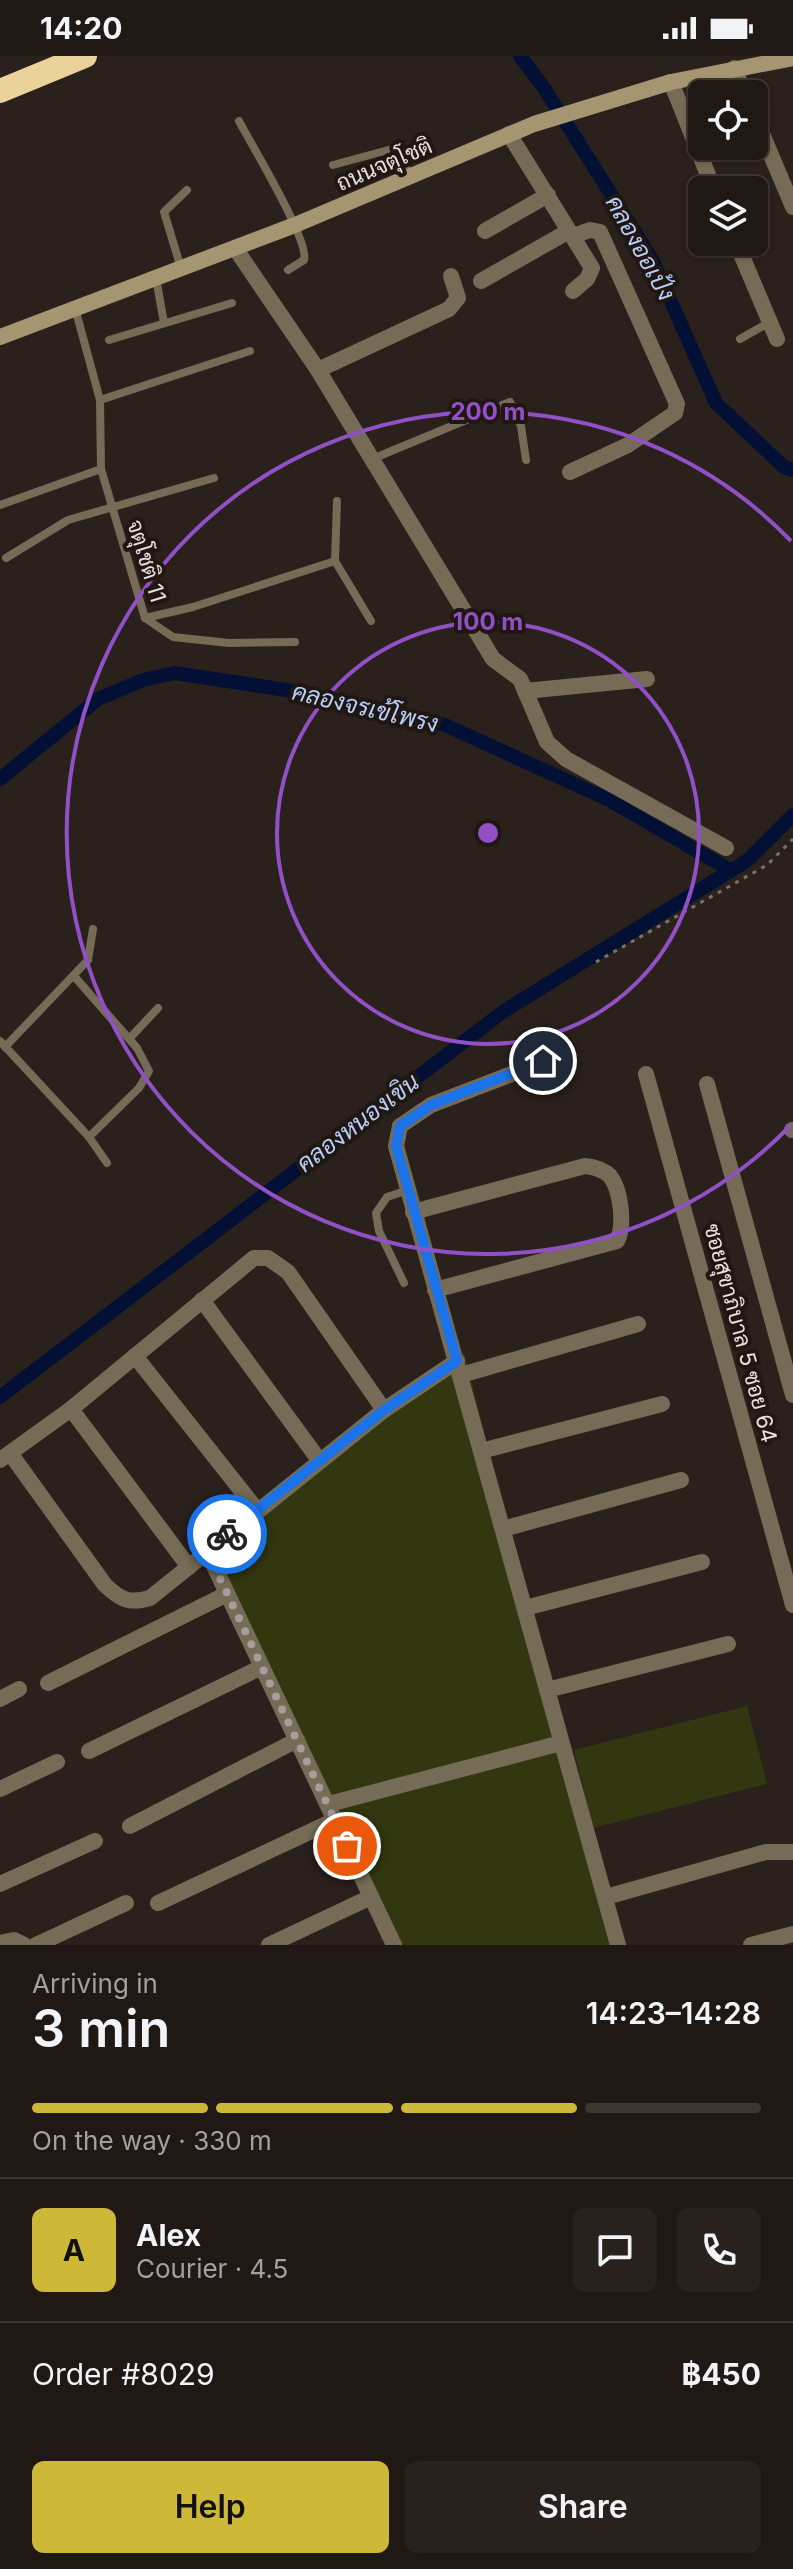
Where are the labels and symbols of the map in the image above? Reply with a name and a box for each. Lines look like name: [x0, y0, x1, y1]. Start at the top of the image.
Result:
street label: ถนนจตุโชติ: [332, 131, 437, 199]
water label: คลองออเป้ง: [600, 190, 681, 305]
text: 200 m: [450, 397, 526, 426]
street label: จตุโชติ 11: [119, 516, 173, 606]
text: 100 m: [453, 607, 523, 636]
water label: คลองจรเข้โพรง: [289, 676, 441, 738]
centre of rings: [474, 819, 502, 847]
pin: [509, 1027, 577, 1095]
water label: คลองหนองเขิน: [291, 1067, 425, 1178]
street label: ซอยสุขาภิบาล 5 ซอย 64: [696, 1221, 783, 1446]
courier: [187, 1494, 267, 1574]
pin: [313, 1812, 381, 1880]

